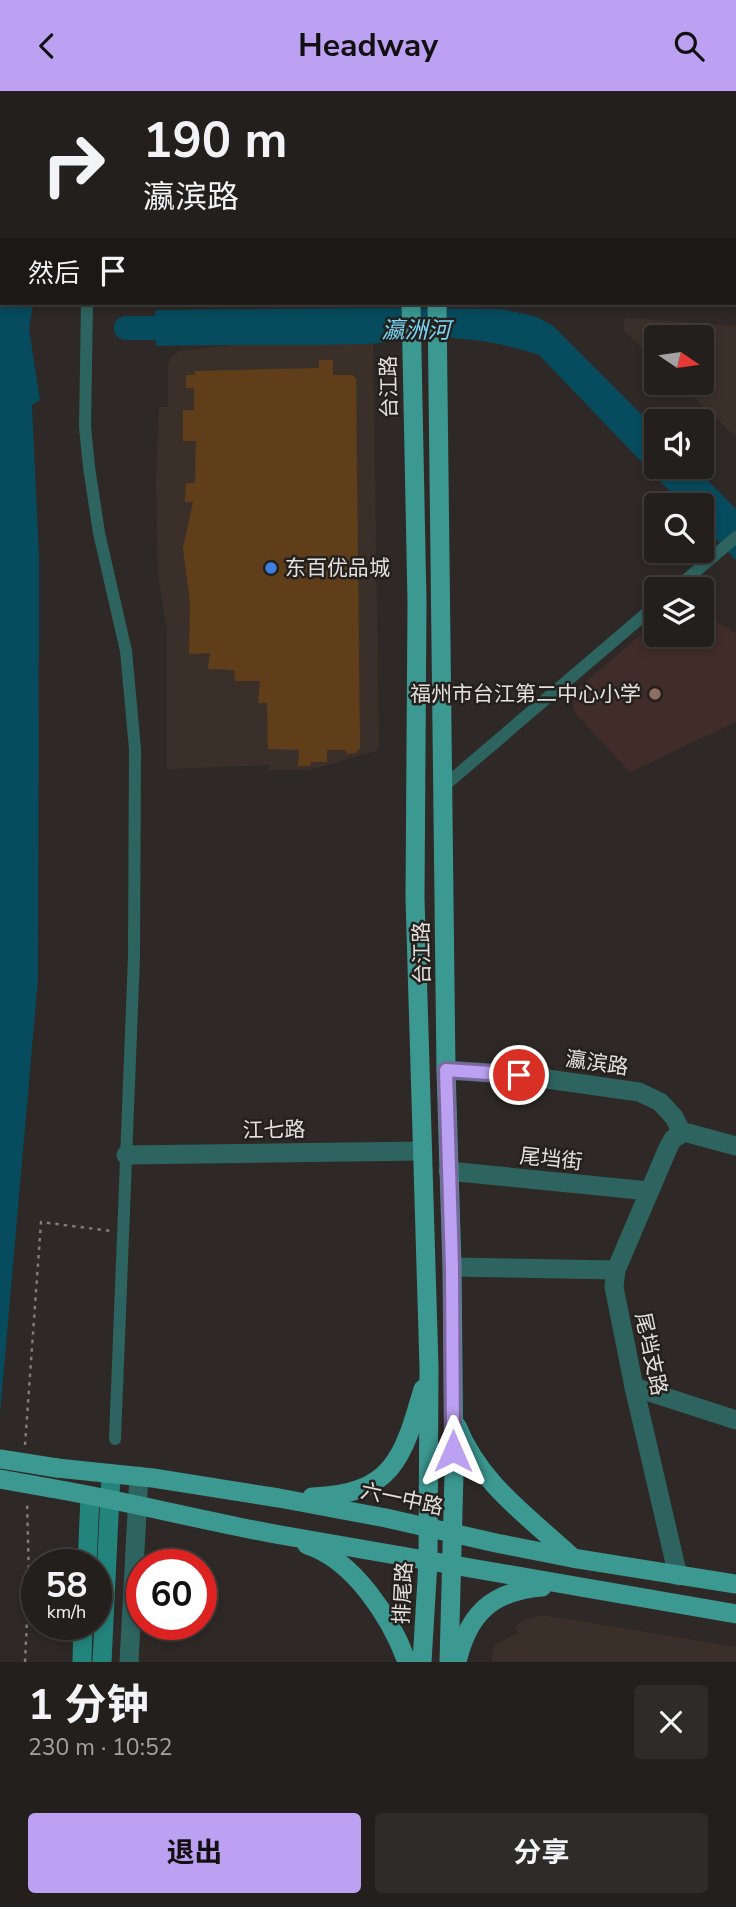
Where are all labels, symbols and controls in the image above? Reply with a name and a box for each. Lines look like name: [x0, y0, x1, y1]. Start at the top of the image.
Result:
text: Headway: [298, 24, 438, 67]
icon: back: [28, 27, 66, 65]
icon: search: [670, 27, 708, 65]
text: 190 m: [143, 107, 287, 174]
icon: right: [28, 119, 119, 210]
text: 瀛滨路: [143, 176, 239, 219]
icon: arrive: [94, 252, 132, 290]
text: 然后: [28, 256, 80, 291]
water label: 瀛洲河: [382, 315, 455, 346]
north arrow: [644, 325, 714, 395]
map controls: [644, 325, 714, 647]
street label: 台江路: [374, 355, 404, 419]
button: sound: [644, 409, 714, 479]
button: search: [644, 493, 714, 563]
place label: 东百优品城: [285, 554, 390, 582]
marker: 东百优品城: [263, 560, 279, 576]
button: layers: [644, 577, 714, 647]
place label: 福州市台江第二中心小学: [410, 680, 641, 708]
marker: 福州市台江第二中心小学: [647, 686, 663, 702]
street label: 台江路: [407, 921, 437, 985]
pin: [489, 1045, 549, 1105]
street label: 瀛滨路: [564, 1045, 630, 1081]
icon: arrive: [500, 1056, 538, 1094]
street label: 江七路: [242, 1115, 306, 1145]
street label: 尾垱街: [518, 1142, 584, 1176]
street label: 尾垱支路: [629, 1310, 673, 1398]
position arrow: [416, 1414, 490, 1488]
street label: 六一中路: [358, 1477, 446, 1521]
speed limit sign: 60: [126, 1549, 217, 1640]
street label: 排尾路: [387, 1561, 419, 1625]
text: 58: [45, 1562, 88, 1609]
text: km/h: [47, 1600, 86, 1624]
text: 1 分钟: [28, 1677, 149, 1734]
button: close: [634, 1685, 708, 1759]
text: 230 m · 10:52: [28, 1732, 173, 1763]
button: 退出: [28, 1813, 361, 1893]
button: 分享: [375, 1813, 708, 1893]

